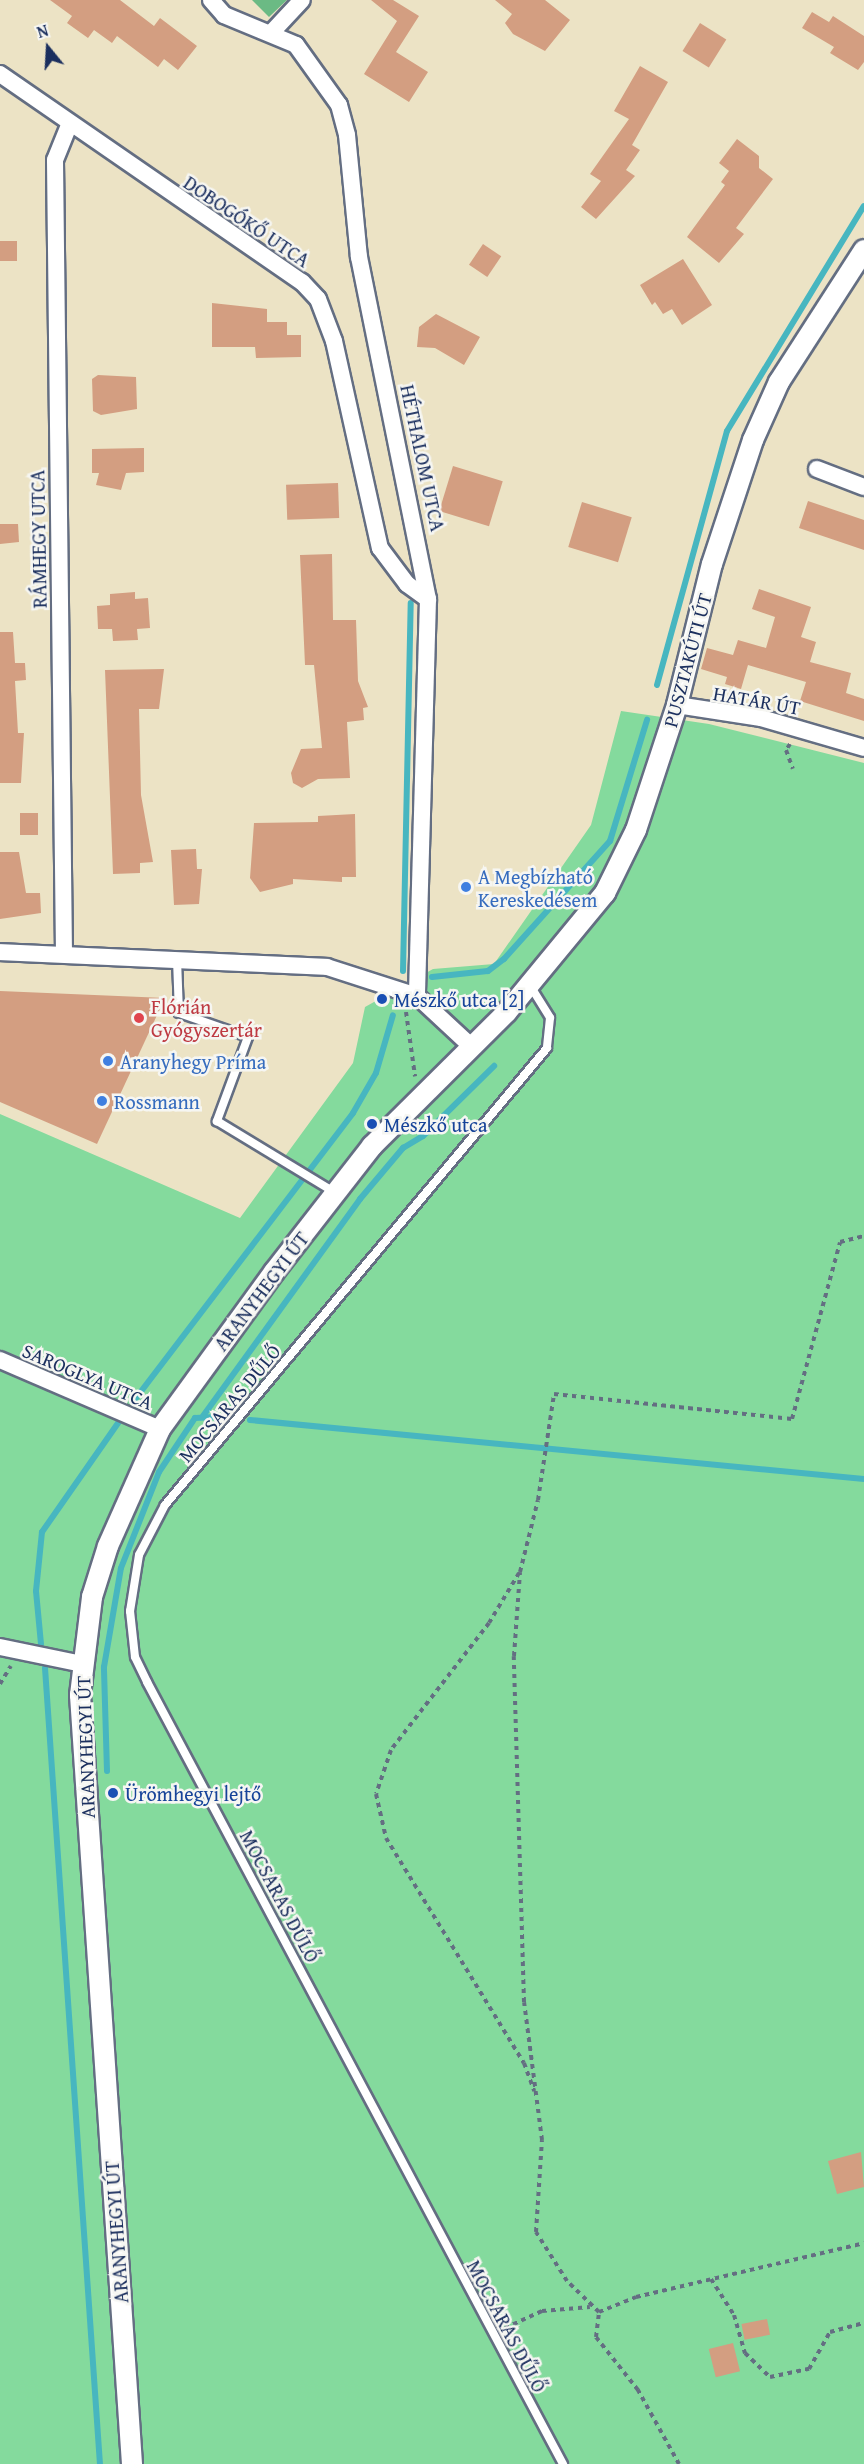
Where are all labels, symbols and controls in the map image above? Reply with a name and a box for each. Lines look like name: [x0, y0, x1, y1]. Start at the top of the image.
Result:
north arrow: [18, 18, 78, 78]
text: N: [34, 18, 51, 44]
street label: DOBOGÓKŐ UTCA: [179, 170, 315, 272]
street label: HÉTHALOM UTCA: [396, 382, 450, 534]
street label: RÁMHEGY UTCA: [25, 470, 51, 608]
street label: PUSZTAKÚTI ÚT: [658, 590, 716, 730]
street label: HATÁR ÚT: [712, 681, 802, 719]
place label: A Megbízható Kereskedésem: [478, 864, 597, 911]
marker: A Megbízható Kereskedésem: [459, 880, 473, 894]
place label: Mészkő utca [2]: [394, 987, 524, 1011]
marker: Mészkő utca [2]: [375, 992, 389, 1006]
place label: Flórián Gyógyszertár: [151, 994, 262, 1041]
marker: Flórián Gyógyszertár: [132, 1011, 146, 1025]
place label: Aranyhegy Príma: [120, 1049, 266, 1073]
marker: Aranyhegy Príma: [101, 1054, 115, 1068]
place label: Rossmann: [114, 1089, 200, 1113]
marker: Rossmann: [95, 1094, 109, 1108]
place label: Mészkő utca: [384, 1112, 487, 1136]
marker: Mészkő utca: [365, 1117, 379, 1131]
street label: ARANYHEGYI ÚT: [208, 1227, 314, 1355]
street label: SAROGLYA UTCA: [19, 1338, 157, 1414]
street label: MOCSARAS DŰLŐ: [173, 1339, 285, 1467]
street label: ARANYHEGYI ÚT: [71, 1675, 99, 1819]
place label: Ürömhegyi lejtő: [125, 1781, 261, 1805]
marker: Ürömhegyi lejtő: [106, 1786, 120, 1800]
street label: MOCSARAS DŰLŐ: [235, 1826, 325, 1966]
street label: ARANYHEGYI ÚT: [99, 2160, 133, 2304]
street label: MOCSARAS DŰLŐ: [462, 2256, 552, 2396]

